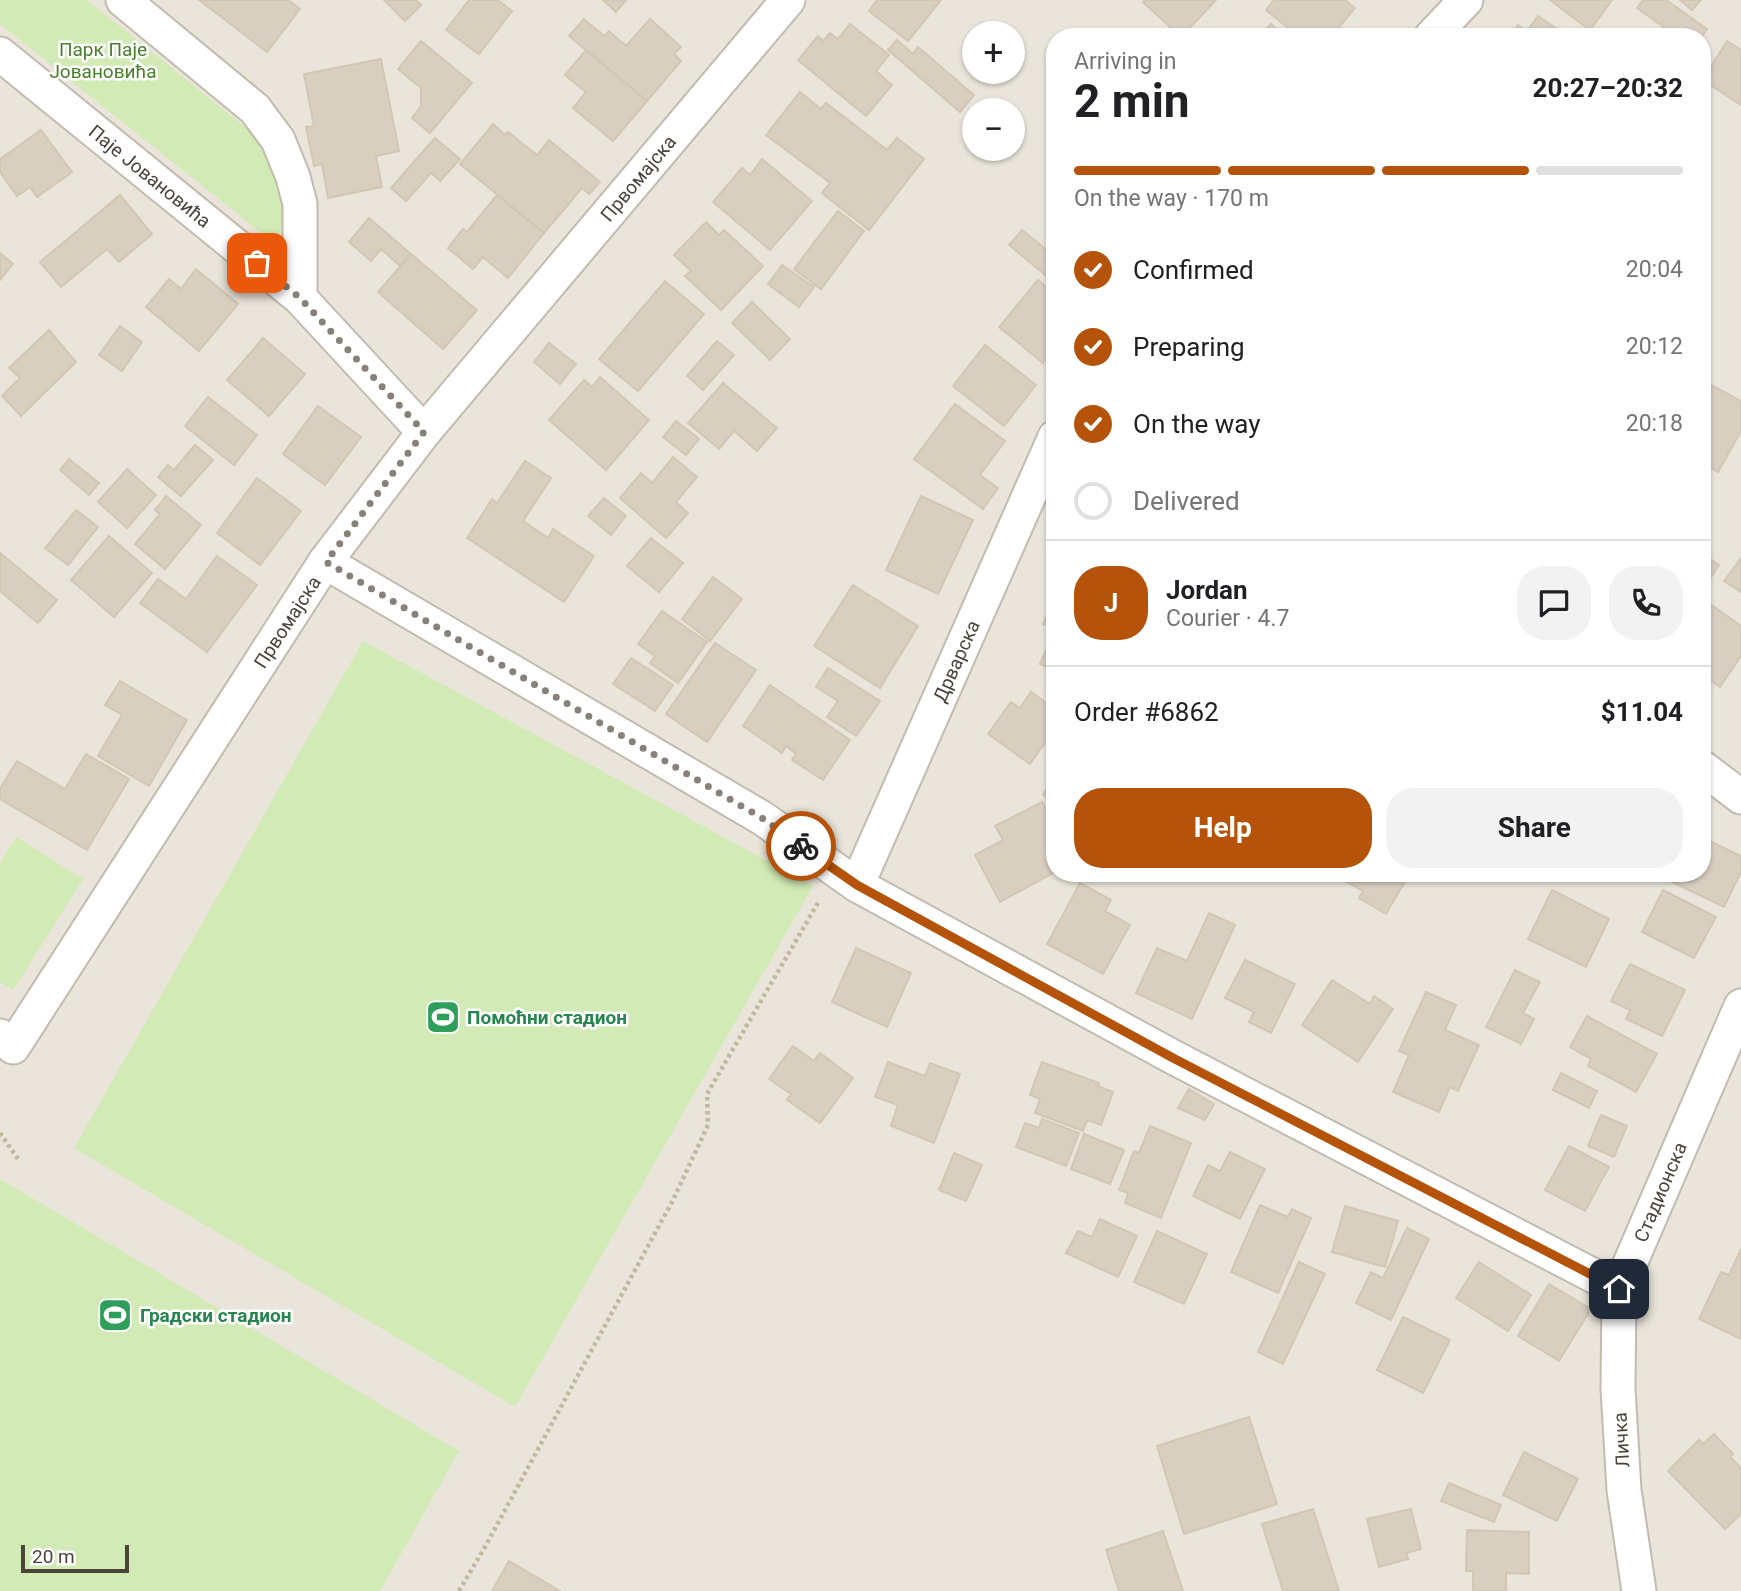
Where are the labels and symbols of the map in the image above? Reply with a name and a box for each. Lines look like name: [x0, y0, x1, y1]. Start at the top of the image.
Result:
park label: Парк Паје Јовановића: [49, 38, 157, 83]
street label: Паје Јовановића: [84, 120, 215, 233]
street label: Првомајска: [596, 131, 681, 226]
pin: [227, 233, 287, 293]
street label: Првомајска: [249, 572, 326, 673]
street label: Дрварска: [928, 617, 985, 706]
courier: [766, 811, 836, 881]
sports icon: Помоћни стадион: [424, 998, 462, 1036]
place label: Помоћни стадион: [467, 1006, 627, 1029]
street label: Стадионска: [1629, 1139, 1692, 1246]
pin: [1589, 1259, 1649, 1319]
sports icon: Градски стадион: [96, 1296, 134, 1334]
place label: Градски стадион: [140, 1304, 292, 1327]
street label: Личка: [1609, 1412, 1634, 1468]
scale bar: [21, 1542, 130, 1574]

